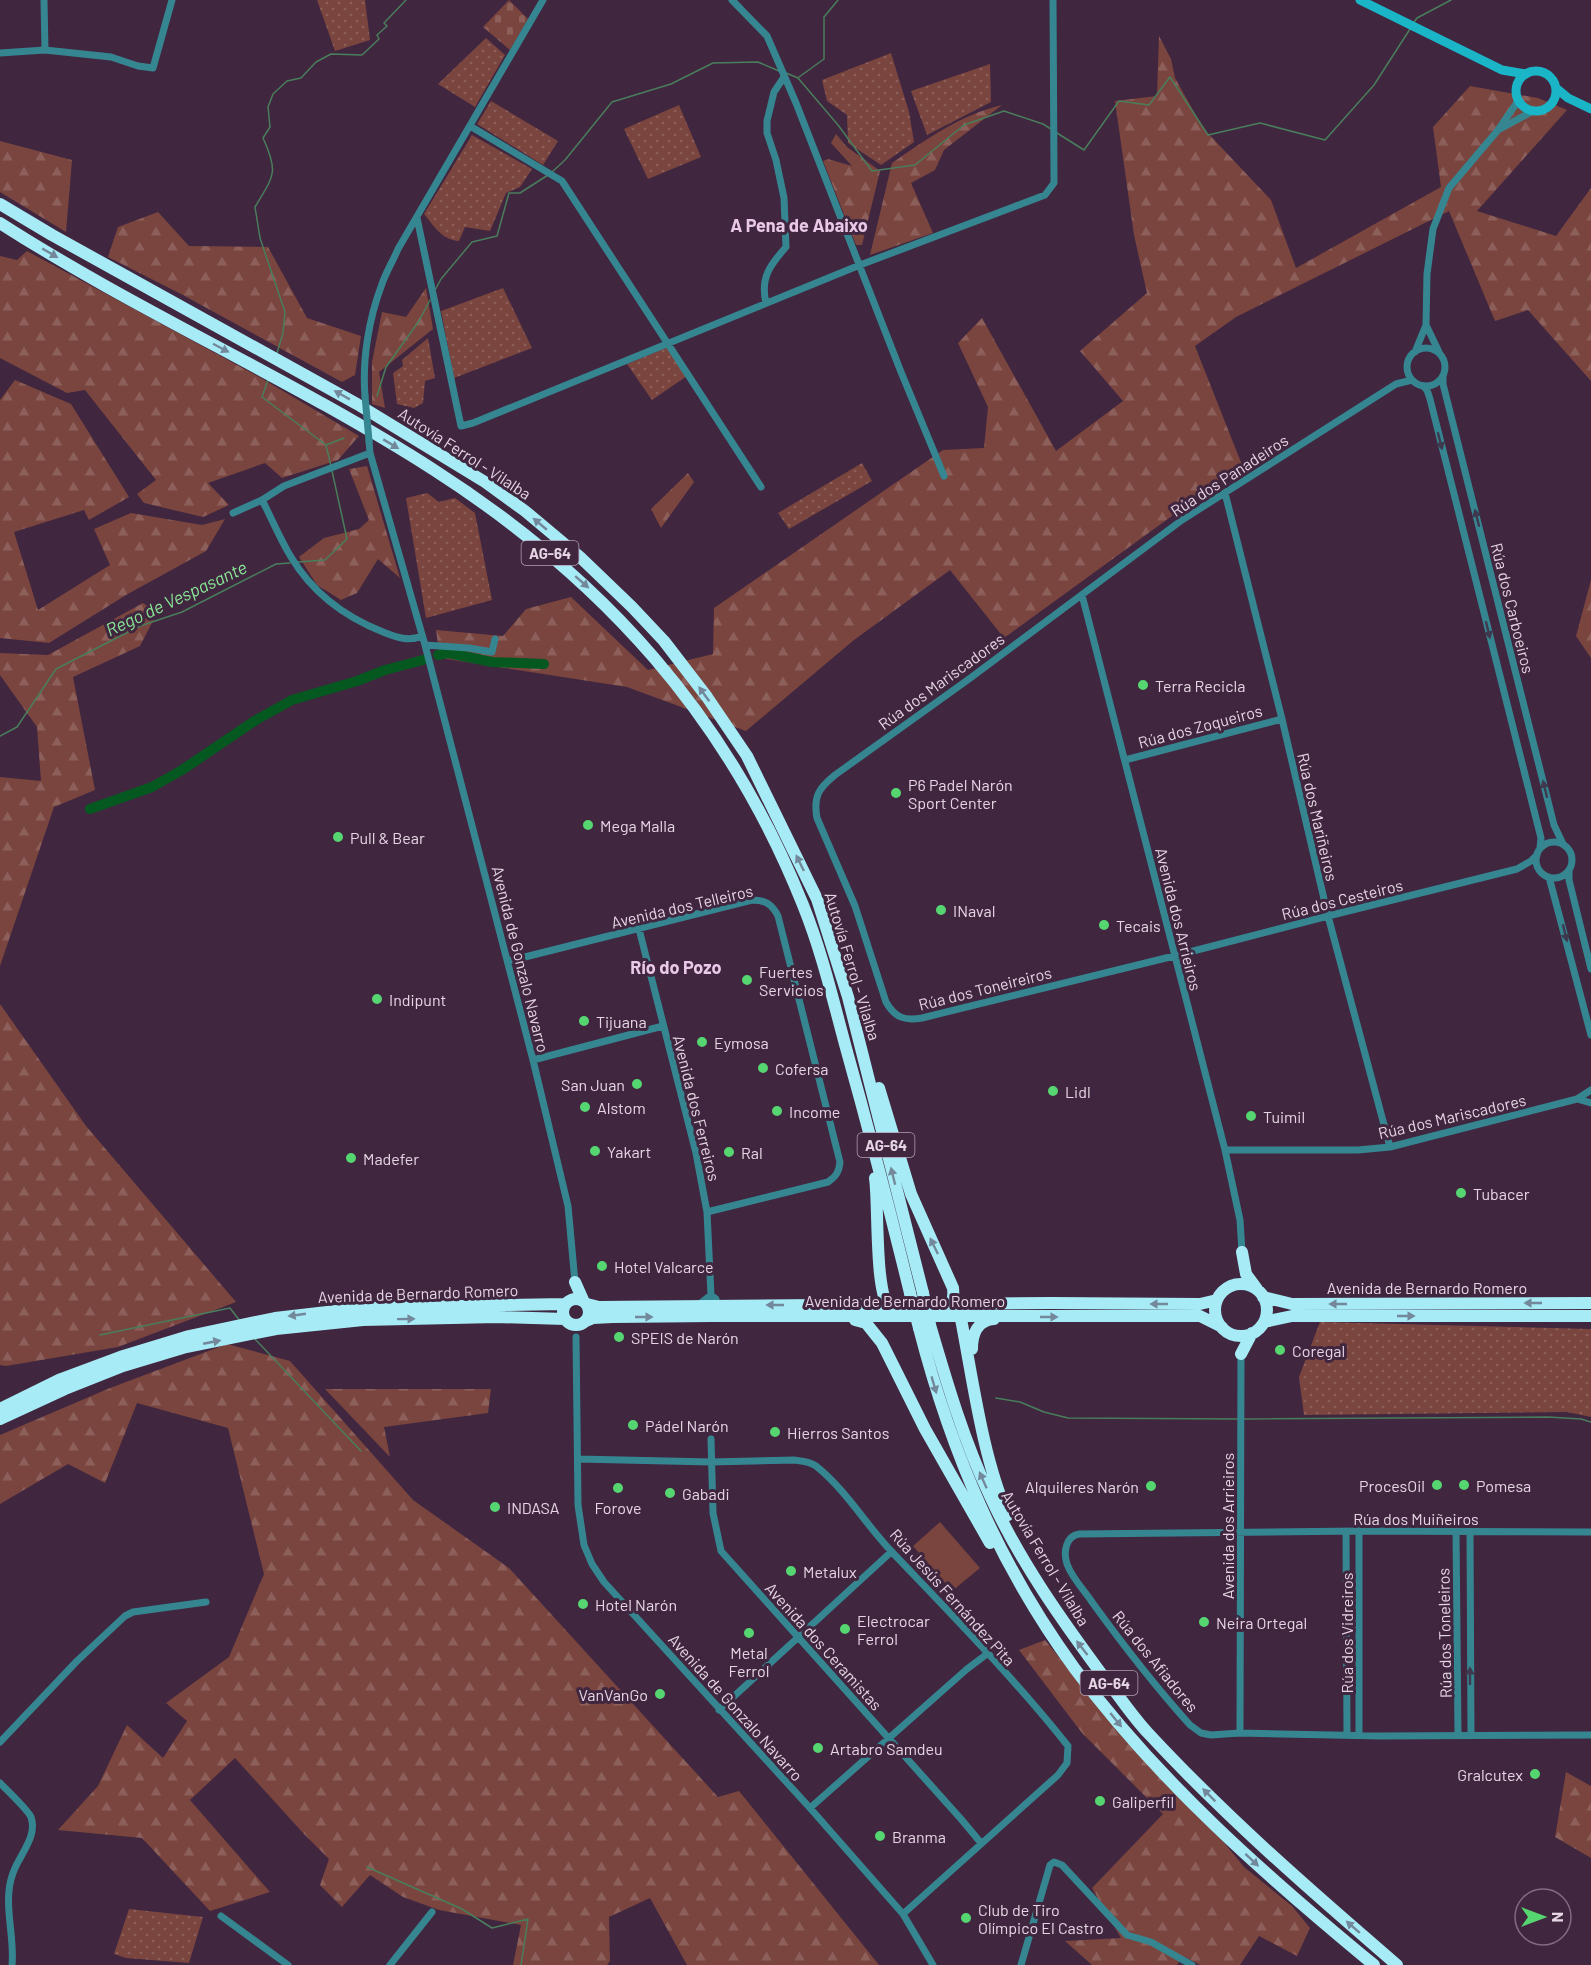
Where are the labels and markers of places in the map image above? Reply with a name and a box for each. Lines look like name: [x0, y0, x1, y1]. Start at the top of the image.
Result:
place label: Terra Recicla: [1155, 676, 1245, 695]
marker: Terra Recicla: [1136, 678, 1150, 692]
place label: P6 Padel Narón Sport Center: [908, 775, 1013, 812]
marker: P6 Padel Narón Sport Center: [889, 786, 903, 800]
place label: Mega Malla: [600, 816, 675, 835]
marker: Mega Malla: [581, 818, 595, 832]
place label: Pull & Bear: [350, 828, 425, 847]
marker: Pull & Bear: [331, 830, 345, 844]
place label: INaval: [953, 901, 995, 920]
marker: INaval: [934, 903, 948, 917]
place label: Tecais: [1116, 916, 1161, 935]
marker: Tecais: [1097, 918, 1111, 932]
place label: Fuertes Servicios: [759, 962, 824, 999]
marker: Fuertes Servicios: [740, 973, 754, 987]
place label: Indipunt: [389, 990, 446, 1009]
marker: Indipunt: [370, 992, 384, 1006]
place label: Tijuana: [596, 1012, 647, 1031]
marker: Tijuana: [577, 1014, 591, 1028]
place label: Eymosa: [714, 1033, 769, 1052]
marker: Eymosa: [695, 1035, 709, 1049]
place label: Cofersa: [775, 1059, 828, 1078]
marker: Cofersa: [756, 1061, 770, 1075]
place label: San Juan: [561, 1075, 625, 1094]
marker: San Juan: [630, 1077, 644, 1091]
place label: Lidl: [1065, 1082, 1091, 1101]
marker: Lidl: [1046, 1084, 1060, 1098]
place label: Alstom: [597, 1098, 646, 1117]
marker: Alstom: [578, 1100, 592, 1114]
place label: Income: [789, 1102, 840, 1121]
marker: Income: [770, 1104, 784, 1118]
place label: Tuimil: [1263, 1107, 1305, 1126]
marker: Tuimil: [1244, 1109, 1258, 1123]
place label: Yakart: [607, 1142, 651, 1161]
place label: Ral: [741, 1143, 763, 1162]
marker: Yakart: [588, 1144, 602, 1158]
marker: Ral: [722, 1145, 736, 1159]
place label: Madefer: [363, 1149, 419, 1168]
marker: Madefer: [344, 1151, 358, 1165]
place label: Tubacer: [1473, 1184, 1530, 1203]
marker: Tubacer: [1454, 1186, 1468, 1200]
place label: Hotel Valcarce: [614, 1257, 714, 1276]
marker: Hotel Valcarce: [595, 1259, 609, 1273]
place label: SPEIS de Narón: [631, 1328, 739, 1347]
marker: SPEIS de Narón: [612, 1330, 626, 1344]
place label: Coregal: [1292, 1341, 1345, 1360]
marker: Coregal: [1273, 1343, 1287, 1357]
place label: Pádel Narón: [645, 1416, 729, 1435]
marker: Pádel Narón: [626, 1418, 640, 1432]
place label: Hierros Santos: [787, 1423, 889, 1442]
marker: Hierros Santos: [768, 1425, 782, 1439]
place label: ProcesOil: [1359, 1476, 1425, 1495]
place label: Pomesa: [1476, 1476, 1531, 1495]
place label: Alquileres Narón: [1025, 1477, 1139, 1496]
marker: ProcesOil: [1430, 1478, 1444, 1492]
marker: Pomesa: [1457, 1478, 1471, 1492]
marker: Alquileres Narón: [1144, 1479, 1158, 1493]
marker: Forove: [611, 1481, 625, 1495]
place label: Gabadi: [682, 1484, 730, 1503]
marker: Gabadi: [663, 1486, 677, 1500]
place label: INDASA: [507, 1498, 560, 1517]
place label: Forove: [594, 1498, 642, 1517]
marker: INDASA: [488, 1500, 502, 1514]
place label: Metalux: [803, 1562, 857, 1581]
marker: Metalux: [784, 1564, 798, 1578]
place label: Hotel Narón: [595, 1595, 677, 1614]
marker: Hotel Narón: [576, 1597, 590, 1611]
place label: Electrocar Ferrol: [857, 1611, 930, 1648]
place label: Neira Ortegal: [1216, 1613, 1307, 1632]
marker: Neira Ortegal: [1197, 1615, 1211, 1629]
marker: Electrocar Ferrol: [838, 1622, 852, 1636]
marker: Metal Ferrol: [742, 1626, 756, 1640]
place label: Metal Ferrol: [729, 1643, 769, 1680]
place label: VanVanGo: [579, 1685, 648, 1704]
marker: VanVanGo: [653, 1687, 667, 1701]
place label: Artabro Samdeu: [830, 1739, 943, 1758]
marker: Artabro Samdeu: [811, 1741, 825, 1755]
place label: Gralcutex: [1457, 1765, 1523, 1784]
marker: Gralcutex: [1528, 1767, 1542, 1781]
place label: Galiperfil: [1112, 1792, 1174, 1811]
marker: Galiperfil: [1093, 1794, 1107, 1808]
place label: Branma: [892, 1827, 946, 1846]
marker: Branma: [873, 1829, 887, 1843]
place label: Club de Tiro Olímpico El Castro: [978, 1900, 1104, 1937]
marker: Club de Tiro Olímpico El Castro: [959, 1911, 973, 1925]

